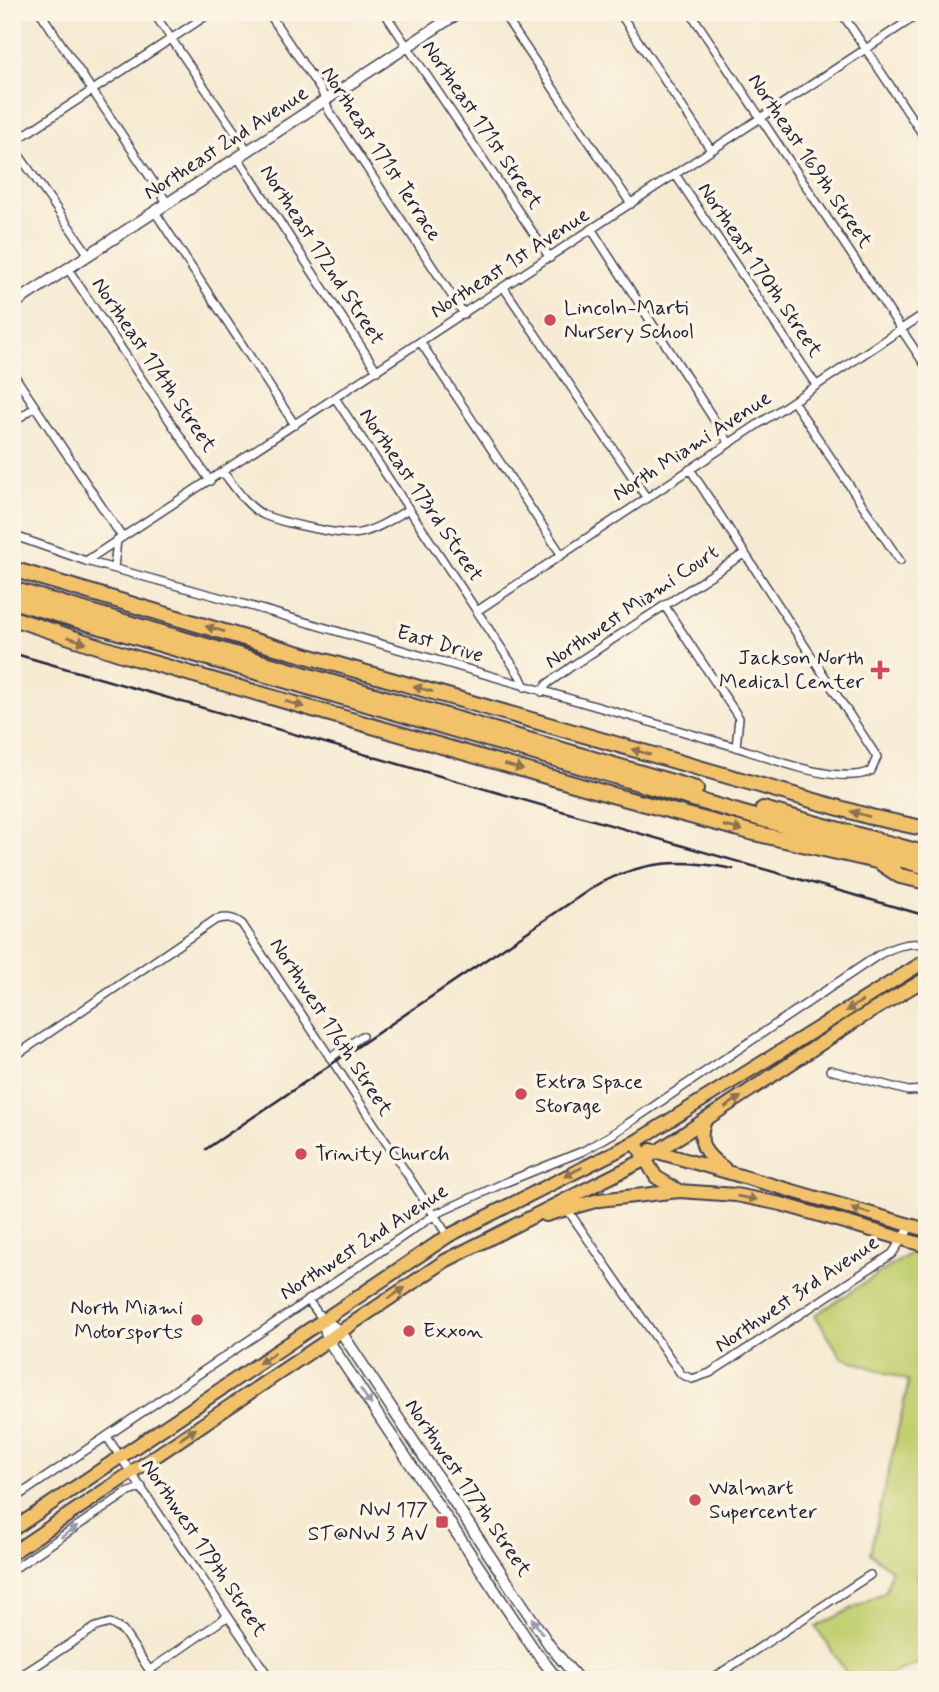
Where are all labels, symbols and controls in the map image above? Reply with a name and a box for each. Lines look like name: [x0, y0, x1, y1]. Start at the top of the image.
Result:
street label: Northeast 171st Street: [415, 35, 549, 215]
street label: Northeast 171st Terrace: [314, 61, 448, 247]
street label: Northeast 169th Street: [741, 68, 879, 254]
street label: Northeast 2nd Avenue: [138, 79, 314, 207]
street label: Northeast 172nd Street: [253, 159, 391, 351]
street label: Northeast 170th Street: [691, 177, 829, 364]
street label: Northeast 1st Avenue: [425, 201, 595, 325]
street label: Northeast 174th Street: [85, 272, 223, 458]
place label: Lincoln-Marti Nursery School: [564, 294, 694, 346]
marker: Lincoln-Marti Nursery School: [542, 312, 558, 328]
street label: North Miami Avenue: [607, 384, 777, 508]
street label: Northeast 173rd Street: [352, 403, 490, 587]
street label: Northwest Miami Court: [540, 538, 725, 676]
street label: East Drive: [393, 618, 487, 670]
one-way arrow: [203, 623, 225, 634]
one-way arrow: [67, 635, 88, 645]
place label: Jackson North Medical Center: [719, 644, 864, 696]
marker: Jackson North Medical Center: [870, 660, 890, 680]
one-way arrow: [412, 683, 433, 693]
one-way arrow: [284, 699, 306, 710]
one-way arrow: [631, 746, 652, 756]
one-way arrow: [504, 762, 525, 772]
one-way arrow: [849, 808, 870, 818]
one-way arrow: [722, 823, 744, 834]
street label: Northwest 176th Street: [263, 933, 399, 1122]
one-way arrow: [845, 999, 864, 1012]
place label: Extra Space Storage: [535, 1068, 643, 1120]
marker: Extra Space Storage: [513, 1086, 529, 1102]
one-way arrow: [723, 1095, 743, 1108]
place label: Trinity Church: [315, 1140, 449, 1168]
marker: Trinity Church: [293, 1146, 309, 1162]
one-way arrow: [563, 1167, 583, 1178]
street label: Northwest 2nd Avenue: [274, 1177, 454, 1307]
one-way arrow: [736, 1192, 758, 1203]
one-way arrow: [850, 1206, 871, 1216]
street label: Northwest 3rd Avenue: [709, 1229, 885, 1359]
one-way arrow: [388, 1286, 406, 1300]
place label: North Miami Motorsports: [70, 1294, 183, 1346]
marker: North Miami Motorsports: [189, 1312, 205, 1328]
place label: Exxon: [423, 1317, 484, 1345]
marker: Exxon: [401, 1323, 417, 1339]
one-way arrow: [257, 1352, 276, 1365]
one-way arrow: [359, 1387, 372, 1406]
street label: Northwest 177th Street: [398, 1394, 538, 1583]
one-way arrow: [179, 1428, 198, 1441]
street label: Northwest 179th Street: [134, 1454, 274, 1643]
place label: Walmart Supercenter: [709, 1474, 817, 1526]
marker: Walmart Supercenter: [687, 1492, 703, 1508]
place label: NW 177 ST@NW 3 AV: [308, 1496, 428, 1548]
marker: NW 177 ST@NW 3 AV: [434, 1514, 450, 1530]
one-way arrow: [60, 1525, 78, 1539]
one-way arrow: [530, 1617, 544, 1635]

